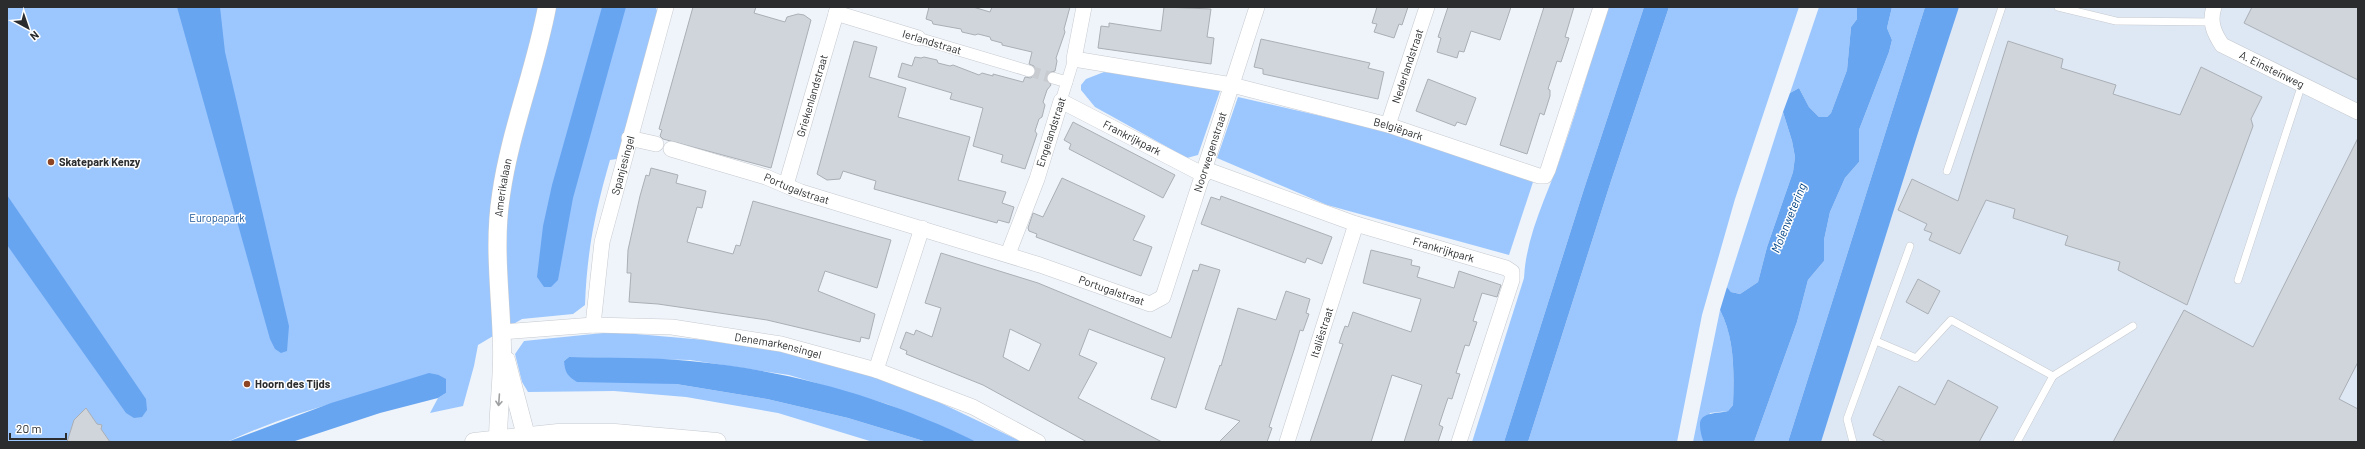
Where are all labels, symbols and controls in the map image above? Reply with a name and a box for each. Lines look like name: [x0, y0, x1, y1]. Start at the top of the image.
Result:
north arrow: [8, 8, 48, 48]
street label: Ierlandstraat: [901, 26, 963, 57]
street label: Nederlandstraat: [1389, 27, 1425, 105]
text: N: [28, 29, 42, 43]
street label: A. Einsteinweg: [2238, 48, 2307, 91]
street label: Griekenlandstraat: [793, 53, 830, 138]
street label: Engelandstraat: [1033, 95, 1068, 168]
street label: Noorwegenstraat: [1190, 110, 1229, 194]
street label: Belgiëpark: [1372, 115, 1425, 142]
street label: Frankrijkpark: [1101, 117, 1164, 158]
street label: Spanjesingel: [608, 134, 637, 196]
place label: Skatepark Kenzy: [59, 155, 141, 168]
marker: Skatepark Kenzy: [46, 157, 56, 167]
street label: Amerikalaan: [492, 157, 514, 217]
street label: Portugalstraat: [762, 170, 831, 206]
water label: Molenwetering: [1768, 181, 1808, 255]
park label: Europapark: [189, 211, 245, 224]
street label: Frankrijkpark: [1411, 234, 1476, 265]
street label: Portugalstraat: [1077, 272, 1146, 308]
street label: Italiëstraat: [1307, 305, 1335, 359]
street label: Denemarkensingel: [734, 330, 823, 361]
place label: Hoorn des Tijds: [255, 377, 331, 390]
marker: Hoorn des Tijds: [242, 379, 252, 389]
one-way arrow: [495, 393, 502, 406]
scale bar: [10, 415, 66, 441]
text: 20 m: [16, 421, 42, 435]

